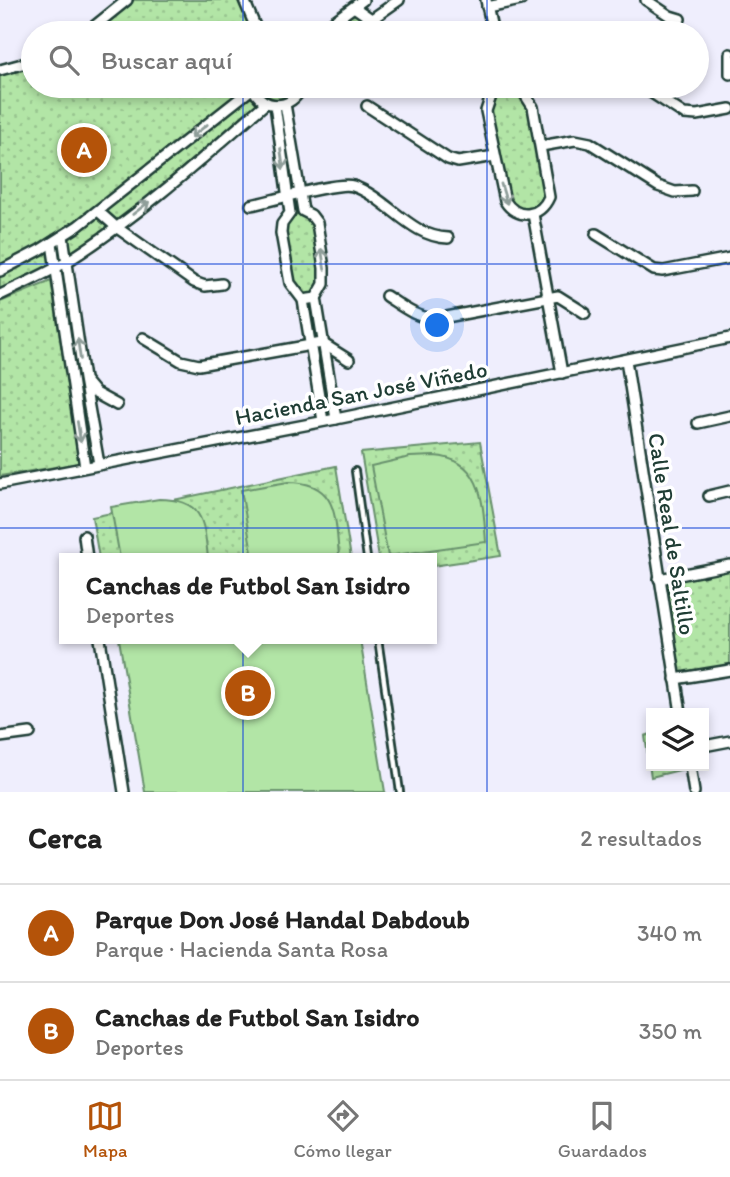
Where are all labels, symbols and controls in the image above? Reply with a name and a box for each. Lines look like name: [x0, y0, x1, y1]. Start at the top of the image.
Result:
search box: [21, 21, 709, 98]
icon: search: [45, 41, 83, 79]
text: Buscar aquí: [101, 44, 232, 76]
one-way arrow: [191, 123, 209, 138]
pin: A: [61, 124, 107, 176]
one-way arrow: [276, 147, 289, 170]
one-way arrow: [499, 182, 511, 204]
one-way arrow: [131, 200, 150, 215]
one-way arrow: [316, 248, 329, 270]
your location: [420, 308, 454, 342]
one-way arrow: [73, 338, 86, 361]
street label: Hacienda San José Viñedo: [232, 355, 490, 431]
one-way arrow: [73, 420, 86, 443]
street label: Calle Real de Saltillo: [642, 431, 702, 637]
popup: [59, 553, 437, 644]
text: Canchas de Futbol San Isidro: [86, 569, 410, 601]
text: Deportes: [86, 601, 175, 629]
pin: B: [225, 667, 271, 719]
map controls: [646, 708, 709, 771]
button: layers: [646, 708, 709, 771]
text: Cerca: [28, 819, 102, 856]
text: 2 resultados: [580, 824, 702, 852]
text: Parque Don José Handal Dabdoub: [95, 903, 470, 935]
text: A: [44, 919, 58, 947]
text: 340 m: [637, 919, 702, 947]
text: Parque · Hacienda Santa Rosa: [95, 935, 388, 963]
text: Canchas de Futbol San Isidro: [95, 1001, 419, 1033]
text: B: [44, 1017, 58, 1045]
text: 350 m: [639, 1017, 702, 1045]
text: Deportes: [95, 1033, 184, 1061]
tab: Mapa: [83, 1097, 127, 1162]
tab: Cómo llegar: [293, 1097, 392, 1162]
tab: Guardados: [558, 1097, 647, 1162]

